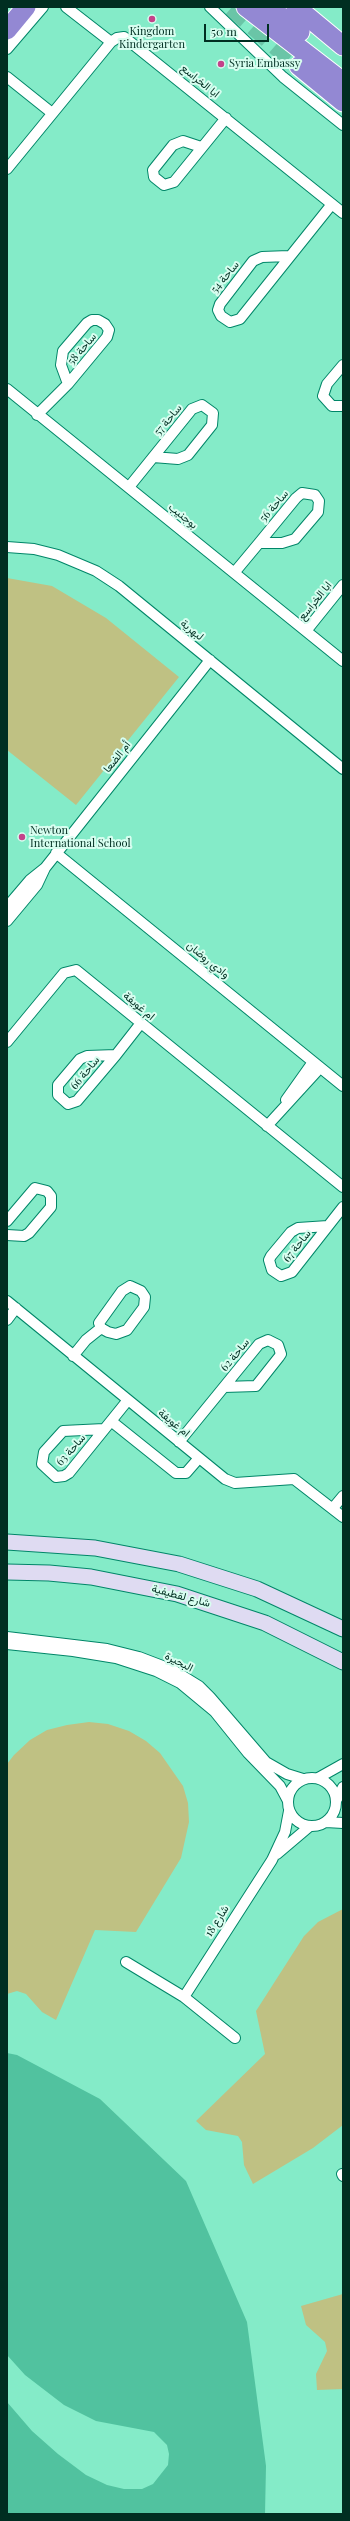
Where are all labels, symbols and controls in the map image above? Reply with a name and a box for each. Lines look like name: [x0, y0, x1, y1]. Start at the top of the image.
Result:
marker: Kingdom Kindergarten: [147, 14, 157, 24]
scale bar: [206, 16, 271, 42]
text: 50 m: [211, 23, 237, 39]
place label: Kingdom Kindergarten: [119, 25, 185, 51]
place label: Syria Embassy: [229, 57, 300, 71]
marker: Syria Embassy: [216, 59, 226, 69]
street label: ابا الخراسع: [178, 61, 222, 101]
street label: ساحة 54: [208, 258, 242, 296]
street label: ساحة 58: [65, 330, 99, 368]
street label: ساحة 57: [151, 402, 185, 438]
street label: ساحة 56: [257, 487, 291, 525]
street label: بوجنيب: [166, 500, 200, 532]
street label: ابا الخراسع: [295, 579, 335, 623]
street label: لبهرية: [178, 617, 206, 643]
street label: أم الضعا: [101, 739, 133, 775]
place label: Newton International School: [30, 824, 131, 850]
marker: Newton International School: [17, 832, 27, 842]
street label: وادي روضان: [184, 939, 232, 981]
street label: ام غويفة: [121, 989, 157, 1023]
street label: ساحة 66: [68, 1054, 102, 1092]
street label: ساحة 67: [280, 1227, 314, 1265]
street label: ساحة 62: [218, 1336, 252, 1374]
street label: ام غويفة: [155, 1406, 193, 1440]
street label: ساحة 63: [54, 1431, 88, 1469]
street label: شارع لقطيفية: [150, 1582, 212, 1610]
street label: البحيرة: [163, 1649, 195, 1675]
street label: شارع 18: [202, 1903, 232, 1939]

